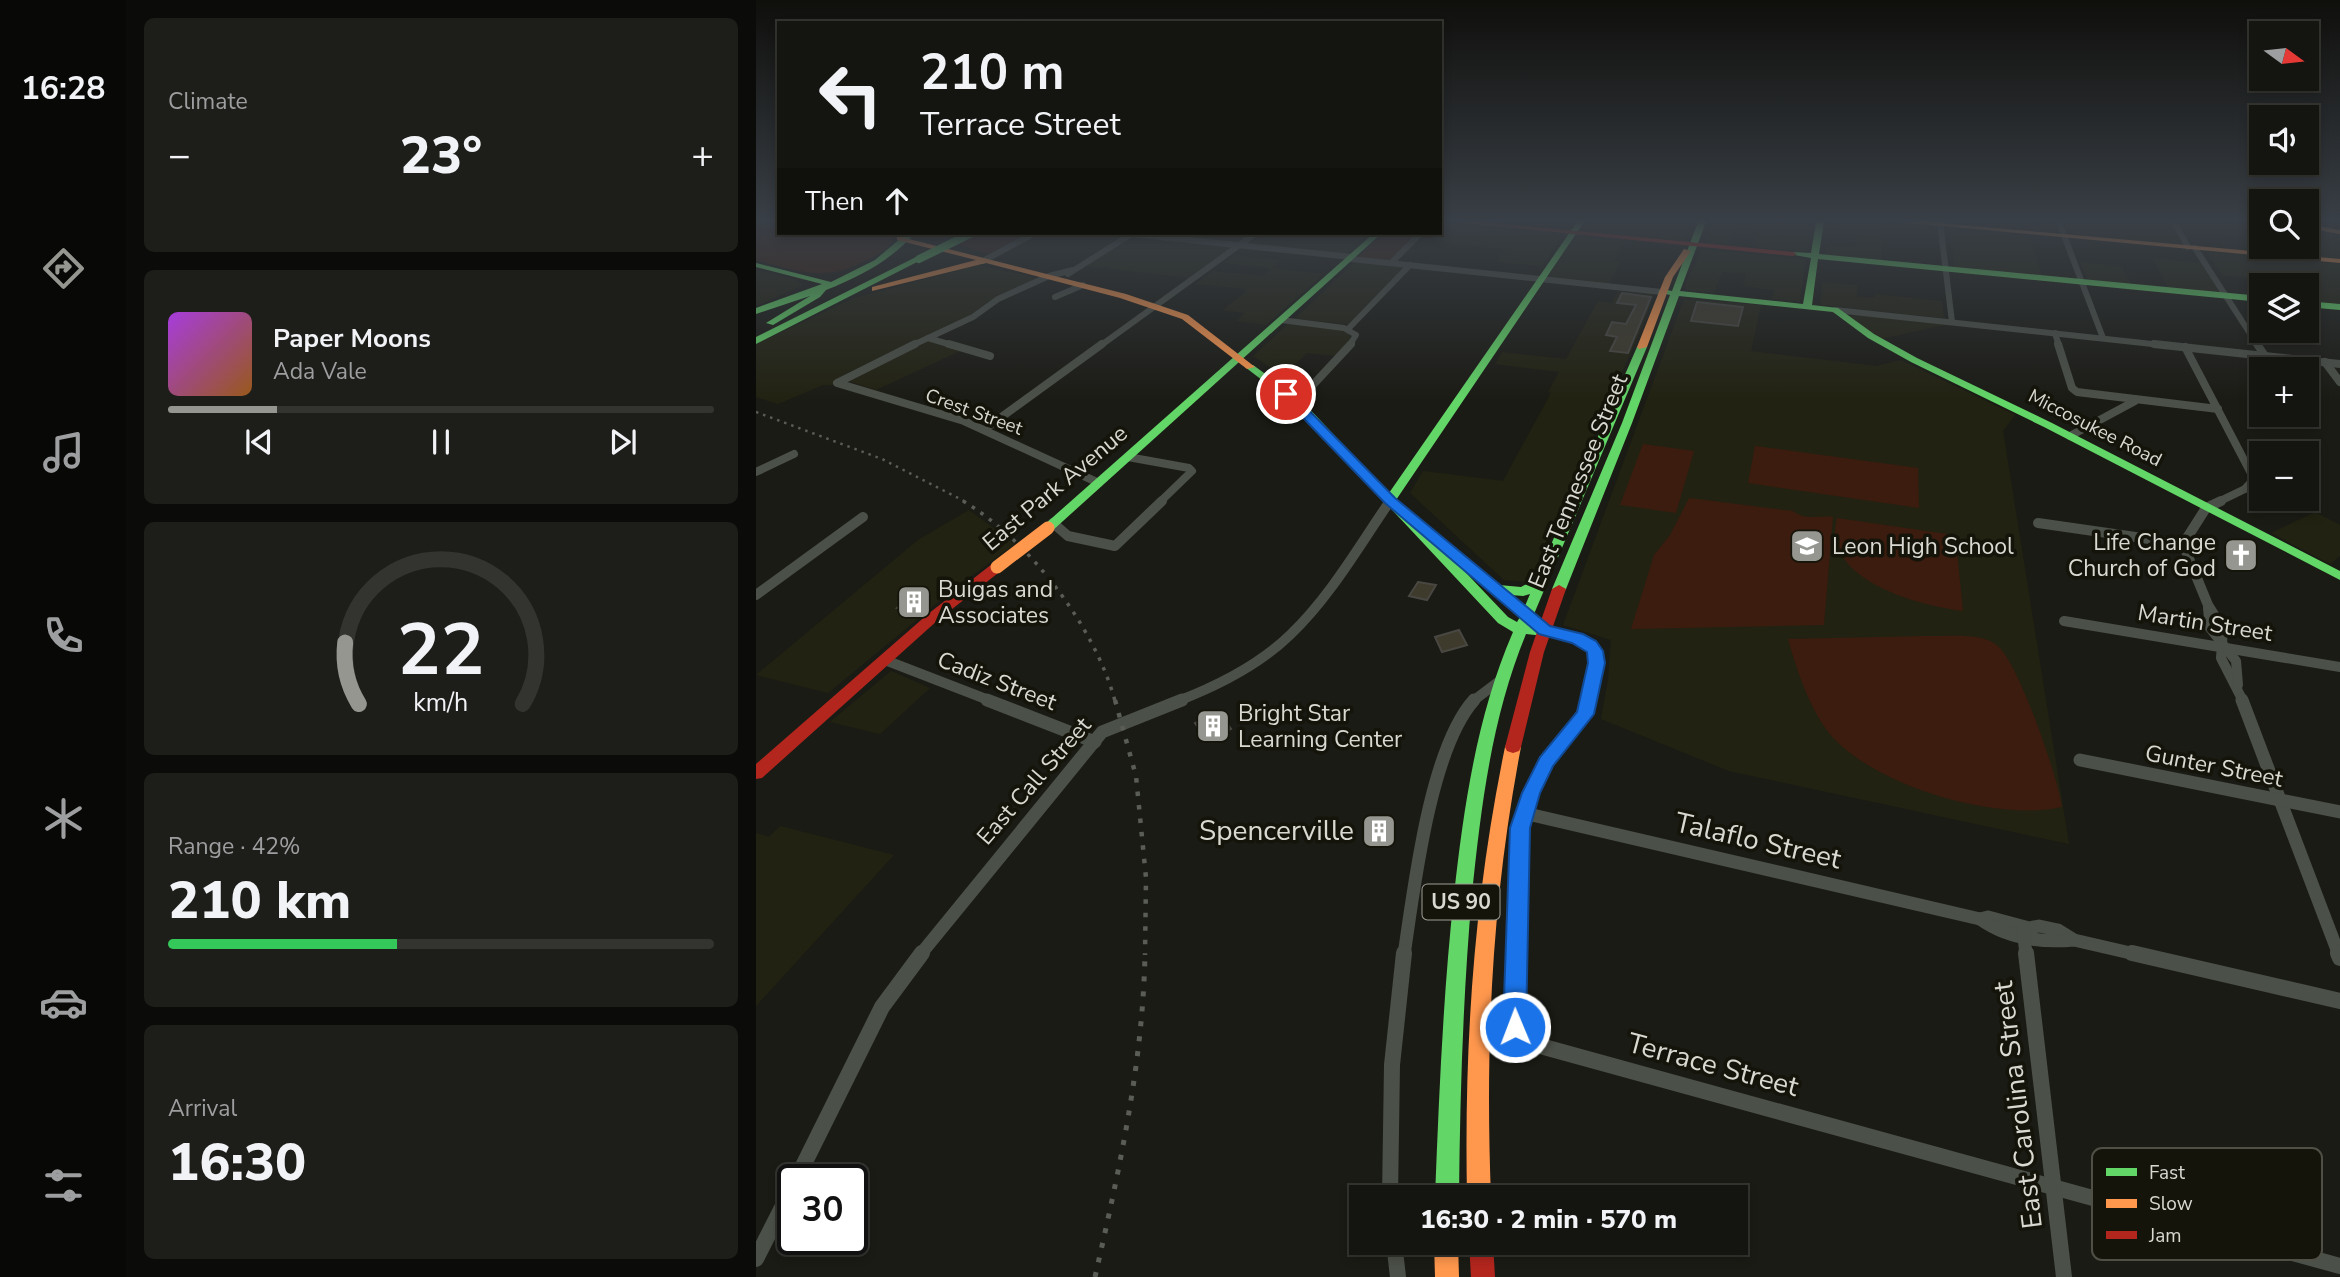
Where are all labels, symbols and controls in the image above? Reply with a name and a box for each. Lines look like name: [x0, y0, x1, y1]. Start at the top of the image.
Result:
north arrow: [2249, 21, 2319, 91]
map controls: [2249, 21, 2319, 511]
text: 210 m: [920, 39, 1064, 106]
icon: left: [805, 49, 896, 140]
text: 16:28: [21, 67, 105, 110]
text: Climate: [168, 86, 248, 117]
text: Terrace Street: [920, 103, 1121, 146]
button: sound: [2249, 105, 2319, 175]
text: 23°: [400, 120, 482, 191]
text: −: [168, 130, 191, 181]
text: +: [691, 130, 714, 181]
icon: ahead: [878, 182, 916, 220]
text: Then: [805, 184, 864, 219]
button: search: [2249, 189, 2319, 259]
icon: directions: [39, 244, 88, 293]
button: layers: [2249, 273, 2319, 343]
text: Paper Moons: [273, 321, 431, 356]
text: Ada Vale: [273, 356, 367, 387]
button: +: [2249, 357, 2319, 427]
pin: [1256, 364, 1316, 424]
street label: East Tennessee Street: [1521, 368, 1635, 593]
icon: arrive: [1267, 375, 1305, 413]
street label: Crest Street: [922, 382, 1027, 442]
street label: Miccosukee Road: [2024, 383, 2166, 473]
street label: East Park Avenue: [976, 418, 1134, 558]
icon: previous: [240, 423, 278, 461]
icon: pause: [422, 423, 460, 461]
icon: next: [604, 423, 642, 461]
icon: music: [39, 428, 88, 477]
button: −: [2249, 441, 2319, 511]
school or university icon: Leon High School: [1788, 527, 1826, 565]
place label: Life Change Church of God: [2068, 527, 2216, 584]
place label: Leon High School: [1832, 531, 2014, 562]
church icon: Life Change Church of God: [2222, 536, 2260, 574]
place label: Buigas and Associates: [938, 574, 1053, 631]
building icon: Buigas and Associates: [895, 583, 933, 621]
street label: Martin Street: [2136, 597, 2275, 649]
text: 22: [397, 601, 485, 701]
icon: phone: [39, 611, 88, 660]
street label: Cadiz Street: [933, 644, 1062, 718]
text: km/h: [413, 686, 469, 720]
place label: Bright Star Learning Center: [1238, 698, 1403, 755]
building icon: Bright Star Learning Center: [1194, 707, 1232, 745]
street label: East Call Street: [970, 710, 1099, 852]
street label: Gunter Street: [2142, 737, 2286, 795]
icon: climate: [39, 794, 88, 843]
street label: Talaflo Street: [1671, 803, 1845, 879]
place label: Spencerville: [1199, 812, 1354, 850]
building icon: Spencerville: [1360, 812, 1398, 850]
text: Range · 42%: [168, 831, 300, 862]
text: 210 km: [168, 865, 351, 936]
road number: US 90: [1422, 884, 1500, 920]
icon: car: [39, 978, 88, 1027]
street label: East Carolina Street: [1984, 979, 2052, 1231]
position arrow: [1478, 990, 1552, 1064]
street label: Terrace Street: [1623, 1024, 1803, 1106]
text: Arrival: [168, 1093, 237, 1124]
text: 16:30: [168, 1127, 306, 1198]
legend: [2092, 1148, 2322, 1260]
text: Fast: [2149, 1160, 2185, 1186]
icon: filters: [39, 1161, 88, 1210]
speed limit sign: 30: [777, 1164, 868, 1255]
text: Slow: [2149, 1191, 2193, 1217]
text: 16:30 · 2 min · 570 m: [1420, 1202, 1677, 1237]
text: Jam: [2148, 1223, 2182, 1249]

